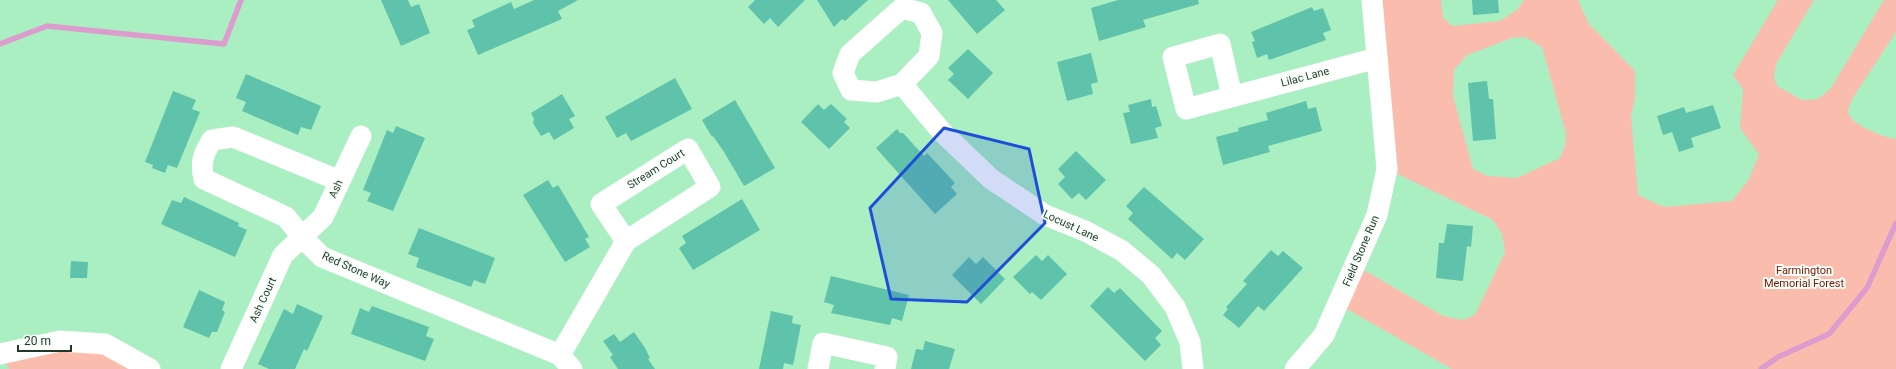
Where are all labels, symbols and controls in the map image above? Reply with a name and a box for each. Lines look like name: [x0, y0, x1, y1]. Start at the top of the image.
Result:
street label: Lilac Lane: [1279, 64, 1331, 90]
street label: Stream Court: [625, 146, 687, 192]
street label: Ash: [326, 178, 346, 200]
street label: Locust Lane: [1041, 207, 1101, 245]
street label: Field Stone Run: [1340, 213, 1382, 289]
street label: Red Stone Way: [320, 249, 393, 291]
park label: Farmington Memorial Forest: [1764, 264, 1844, 290]
street label: Ash Court: [247, 275, 279, 325]
scale bar: [18, 327, 71, 353]
text: 20 m: [24, 334, 51, 348]

